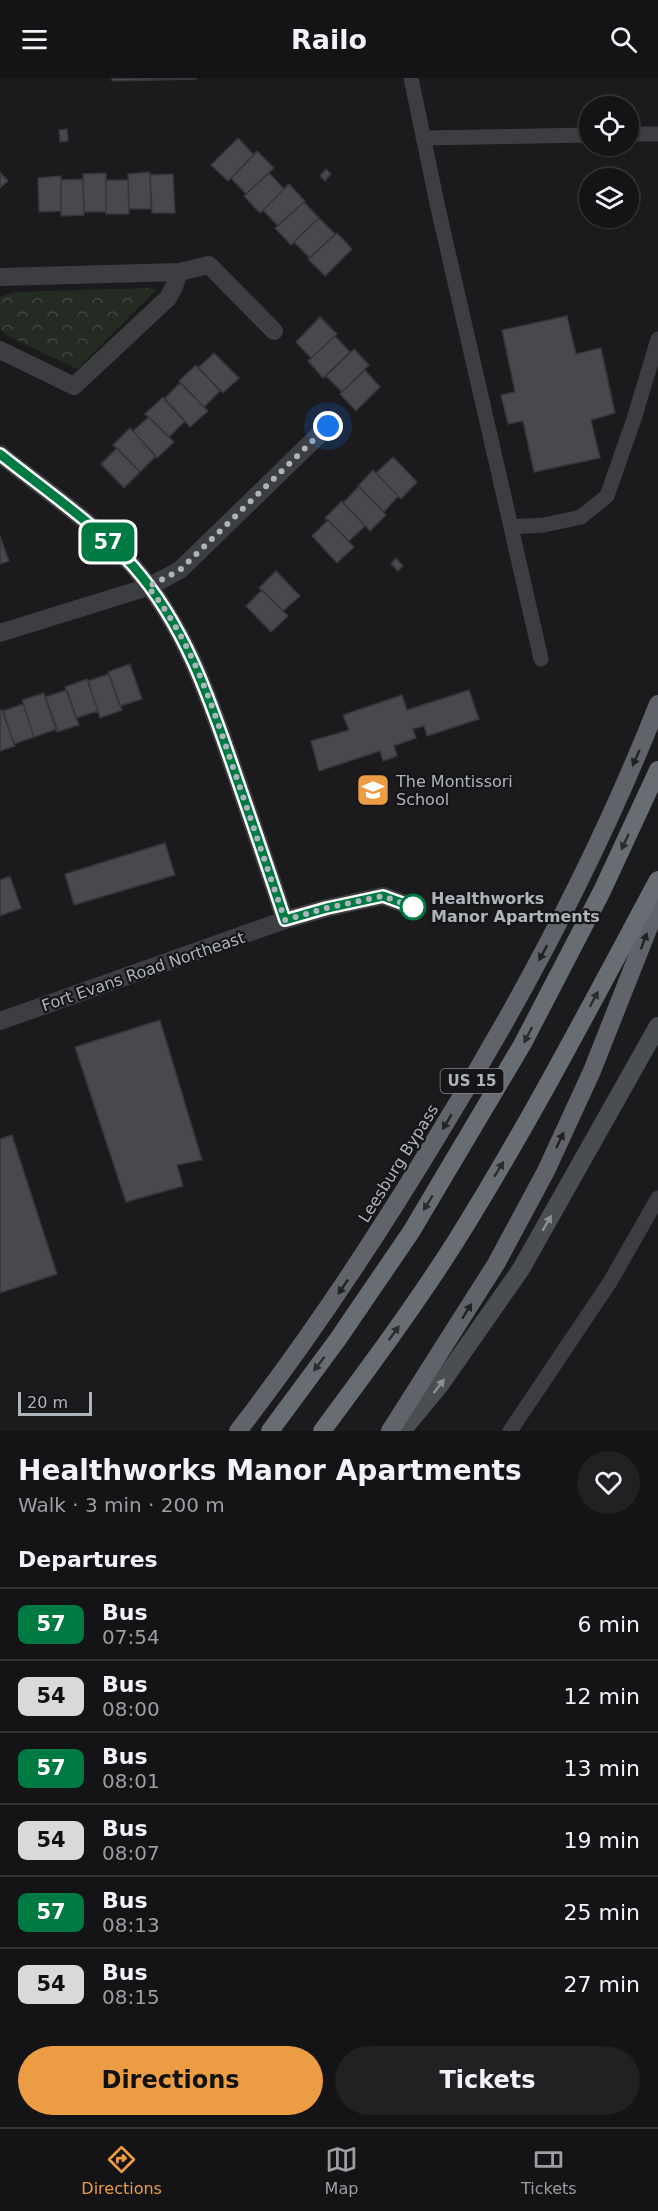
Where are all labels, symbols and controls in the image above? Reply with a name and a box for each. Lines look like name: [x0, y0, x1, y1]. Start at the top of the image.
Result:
icon: menu: [18, 23, 51, 56]
icon: search: [607, 23, 640, 56]
text: Railo: [291, 24, 367, 55]
map controls: [579, 96, 639, 228]
button: locate: [579, 96, 639, 156]
button: layers: [579, 168, 639, 228]
your location: [313, 411, 343, 441]
line badge: 57: [81, 522, 135, 562]
text: 57: [93, 530, 123, 554]
one-way arrow: [631, 749, 641, 767]
school or university icon: The Montissori School: [355, 772, 391, 808]
place label: The Montissori School: [395, 772, 513, 809]
one-way arrow: [620, 833, 629, 850]
place label: Healthworks Manor Apartments: [431, 889, 600, 926]
marker: Healthworks Manor Apartments: [400, 894, 426, 920]
street label: Fort Evans Road Northeast: [39, 928, 247, 1015]
one-way arrow: [640, 932, 649, 950]
one-way arrow: [538, 944, 547, 961]
one-way arrow: [589, 990, 599, 1007]
one-way arrow: [523, 1026, 533, 1043]
road number: US 15: [440, 1069, 504, 1093]
street label: Leesburg Bypass: [354, 1101, 442, 1226]
one-way arrow: [441, 1114, 452, 1130]
one-way arrow: [556, 1131, 565, 1148]
one-way arrow: [494, 1160, 504, 1177]
one-way arrow: [424, 1194, 434, 1211]
one-way arrow: [542, 1214, 552, 1231]
one-way arrow: [337, 1279, 349, 1295]
one-way arrow: [461, 1303, 472, 1319]
one-way arrow: [388, 1326, 400, 1342]
one-way arrow: [313, 1356, 326, 1372]
one-way arrow: [433, 1378, 445, 1393]
scale bar: [18, 1389, 92, 1416]
text: 20 m: [27, 1393, 68, 1412]
button: heart: [577, 1451, 640, 1514]
text: Healthworks Manor Apartments: [18, 1454, 522, 1487]
text: Walk · 3 min · 200 m: [18, 1493, 225, 1517]
text: Departures: [18, 1547, 158, 1572]
text: Bus: [102, 1600, 148, 1625]
text: 57: [36, 1612, 66, 1636]
text: 6 min: [578, 1612, 640, 1637]
text: 07:54: [102, 1625, 160, 1649]
text: Bus: [102, 1672, 148, 1697]
text: 54: [36, 1684, 66, 1708]
text: 12 min: [564, 1684, 640, 1709]
text: 08:00: [102, 1697, 160, 1721]
text: Bus: [102, 1744, 148, 1769]
text: 57: [36, 1756, 66, 1780]
text: 13 min: [564, 1756, 640, 1781]
text: 08:01: [102, 1769, 160, 1793]
text: Bus: [102, 1816, 148, 1841]
text: 54: [36, 1828, 66, 1852]
text: 19 min: [564, 1828, 640, 1853]
text: 08:07: [102, 1841, 160, 1865]
text: Bus: [102, 1888, 148, 1913]
text: 57: [36, 1900, 66, 1924]
text: 25 min: [564, 1900, 640, 1925]
text: 08:13: [102, 1913, 160, 1937]
text: Bus: [102, 1960, 148, 1985]
text: 54: [36, 1972, 66, 1996]
text: 27 min: [564, 1972, 640, 1997]
text: 08:15: [102, 1985, 160, 2009]
button: Directions: [18, 2046, 323, 2115]
button: Tickets: [335, 2046, 640, 2115]
tab: Directions: [81, 2143, 162, 2198]
tab: Map: [325, 2143, 358, 2198]
tab: Tickets: [521, 2143, 577, 2198]

